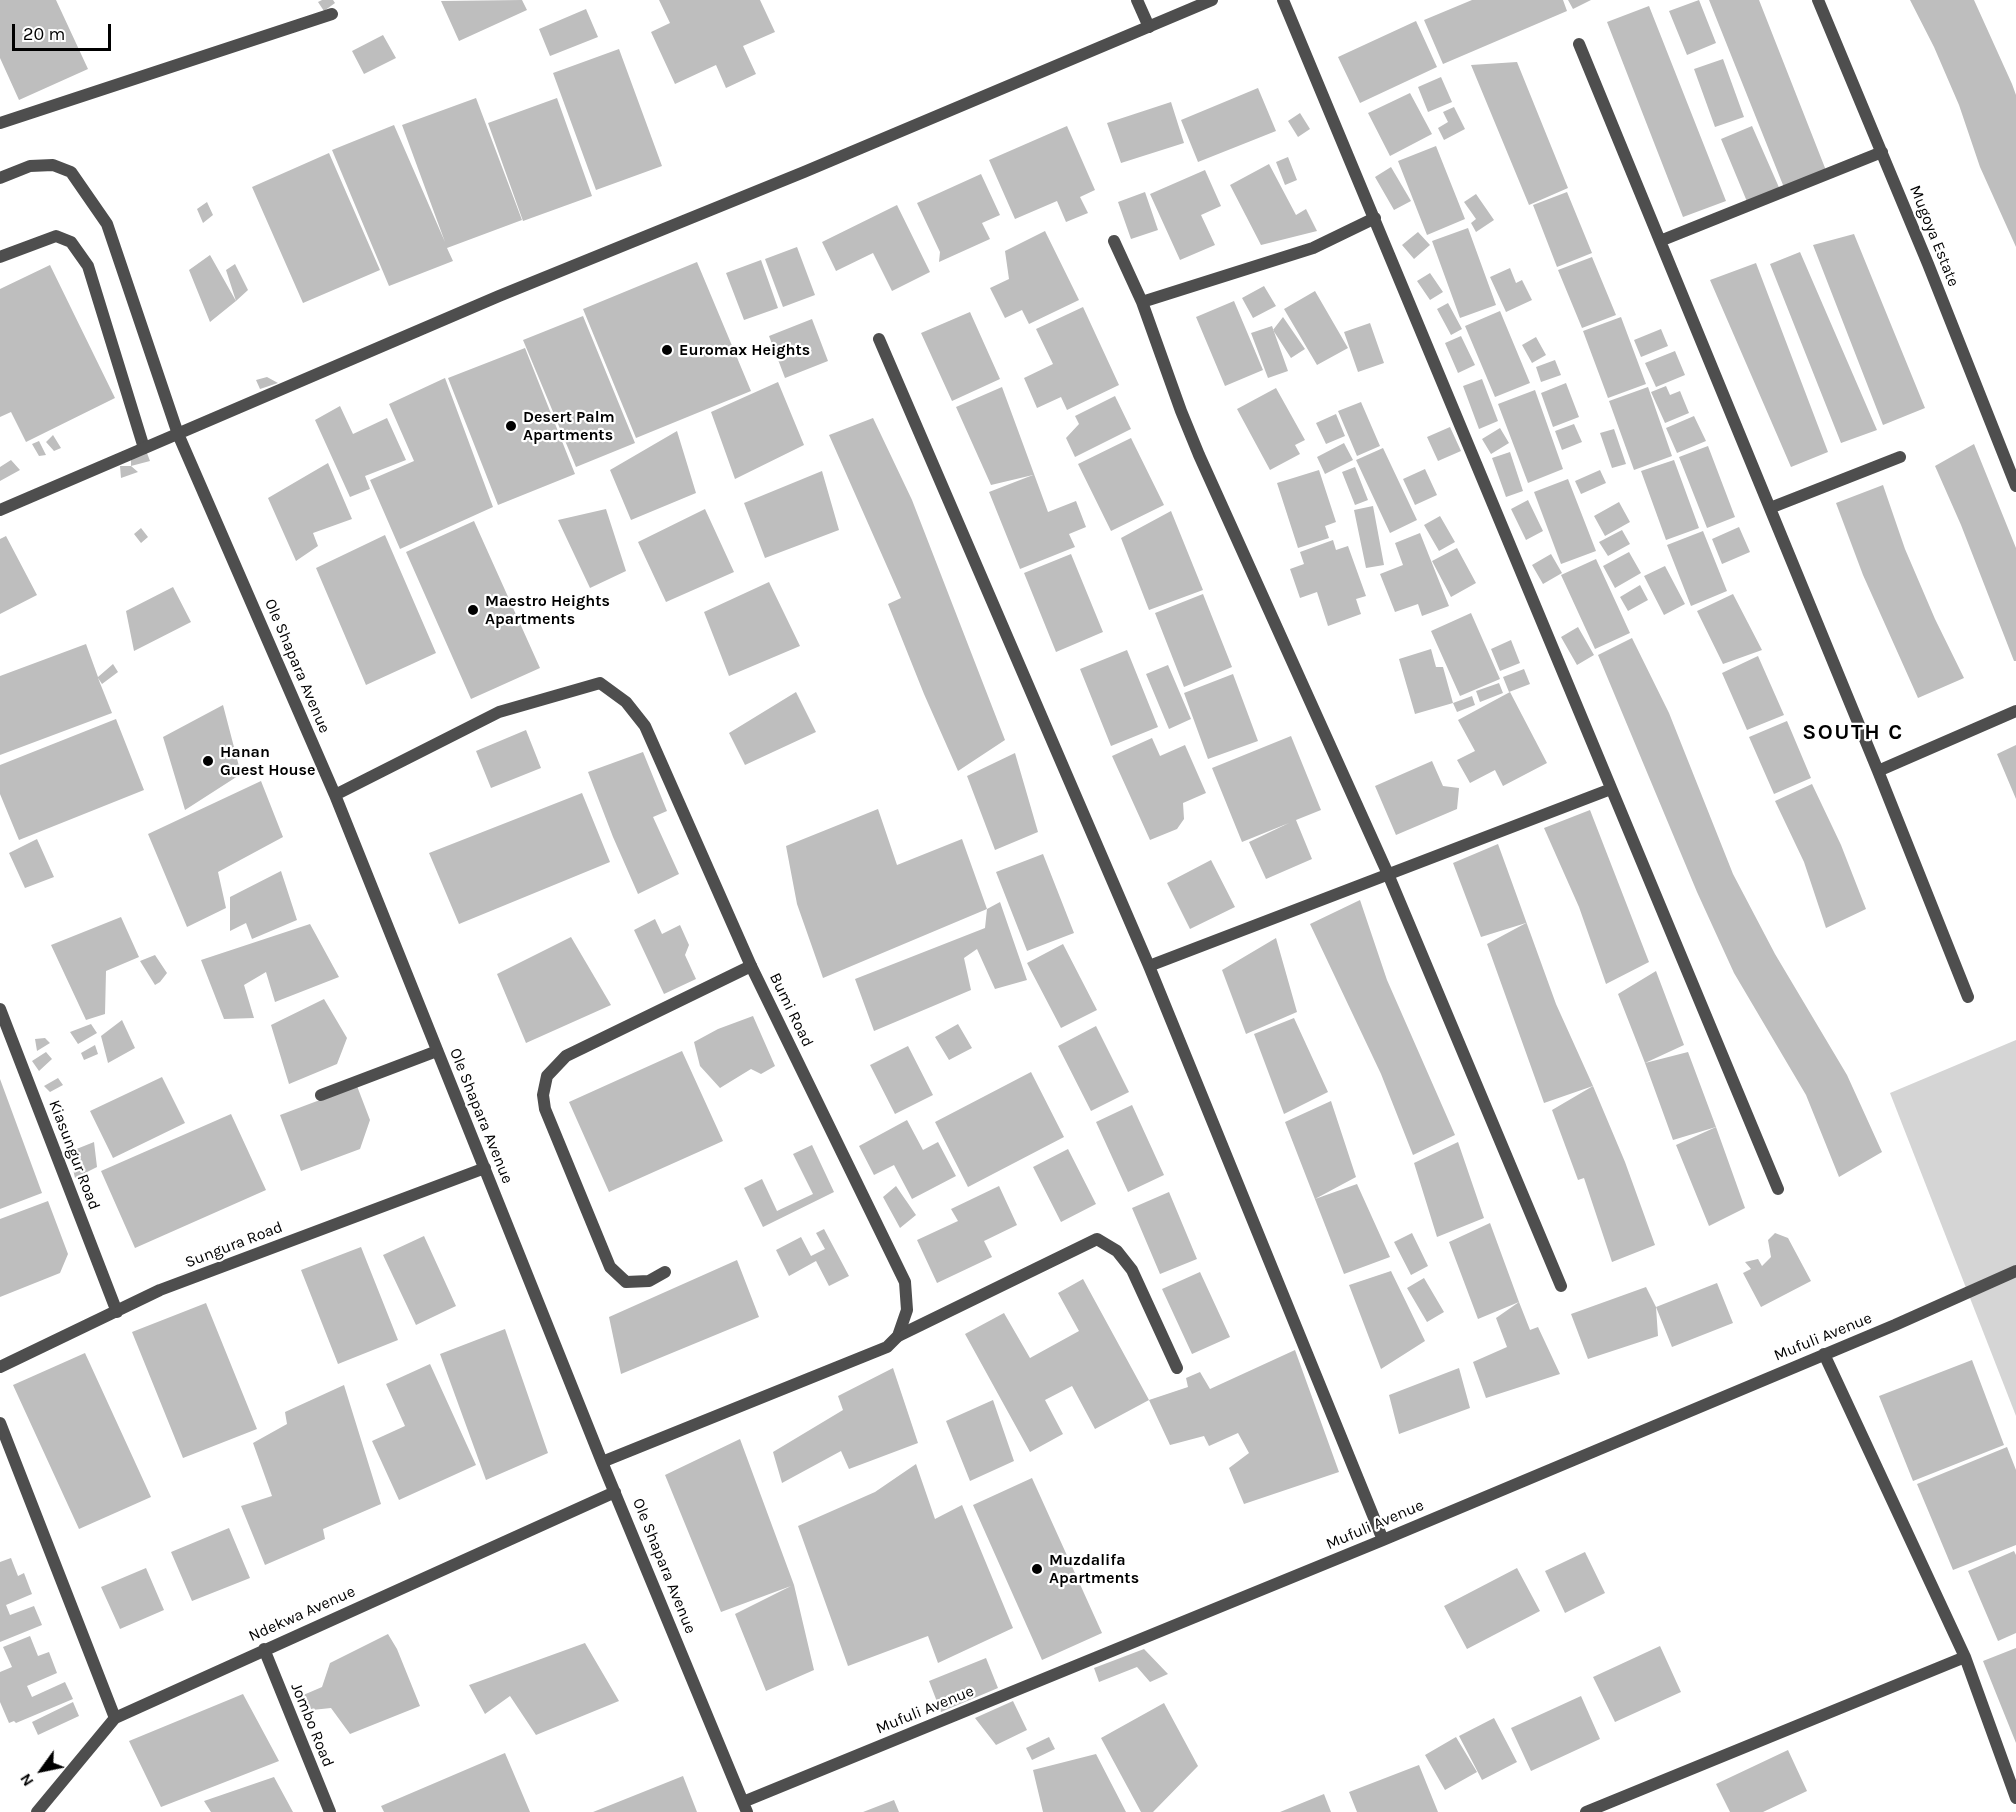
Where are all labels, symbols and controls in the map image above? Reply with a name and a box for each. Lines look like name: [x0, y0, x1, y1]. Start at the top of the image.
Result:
scale bar: [15, 12, 114, 50]
text: 20 m: [23, 23, 65, 45]
street label: Mugoya Estate: [1905, 183, 1963, 289]
place label: Euromax Heights: [679, 340, 810, 360]
marker: Euromax Heights: [660, 343, 674, 357]
place label: Desert Palm Apartments: [523, 407, 615, 445]
marker: Desert Palm Apartments: [504, 419, 518, 433]
place label: Maestro Heights Apartments: [485, 591, 610, 629]
street label: Ole Shapara Avenue: [260, 596, 334, 736]
marker: Maestro Heights Apartments: [466, 603, 480, 617]
district label: SOUTH C: [1802, 720, 1904, 746]
place label: Hanan Guest House: [220, 742, 315, 780]
marker: Hanan Guest House: [201, 754, 215, 768]
street label: Bumi Road: [765, 970, 817, 1050]
street label: Ole Shapara Avenue: [445, 1046, 517, 1186]
street label: Kiasungur Road: [44, 1097, 104, 1213]
street label: Sungura Road: [182, 1218, 286, 1272]
street label: Mufuli Avenue: [1771, 1309, 1875, 1365]
street label: Ole Shapara Avenue: [628, 1496, 700, 1636]
street label: Mufuli Avenue: [1323, 1496, 1427, 1554]
place label: Muzdalifa Apartments: [1049, 1550, 1139, 1588]
marker: Muzdalifa Apartments: [1030, 1562, 1044, 1576]
street label: Ndekwa Avenue: [246, 1582, 358, 1646]
street label: Jombo Road: [286, 1680, 338, 1770]
street label: Mufuli Avenue: [873, 1682, 977, 1738]
north arrow: [12, 1740, 72, 1800]
text: N: [15, 1770, 38, 1790]

